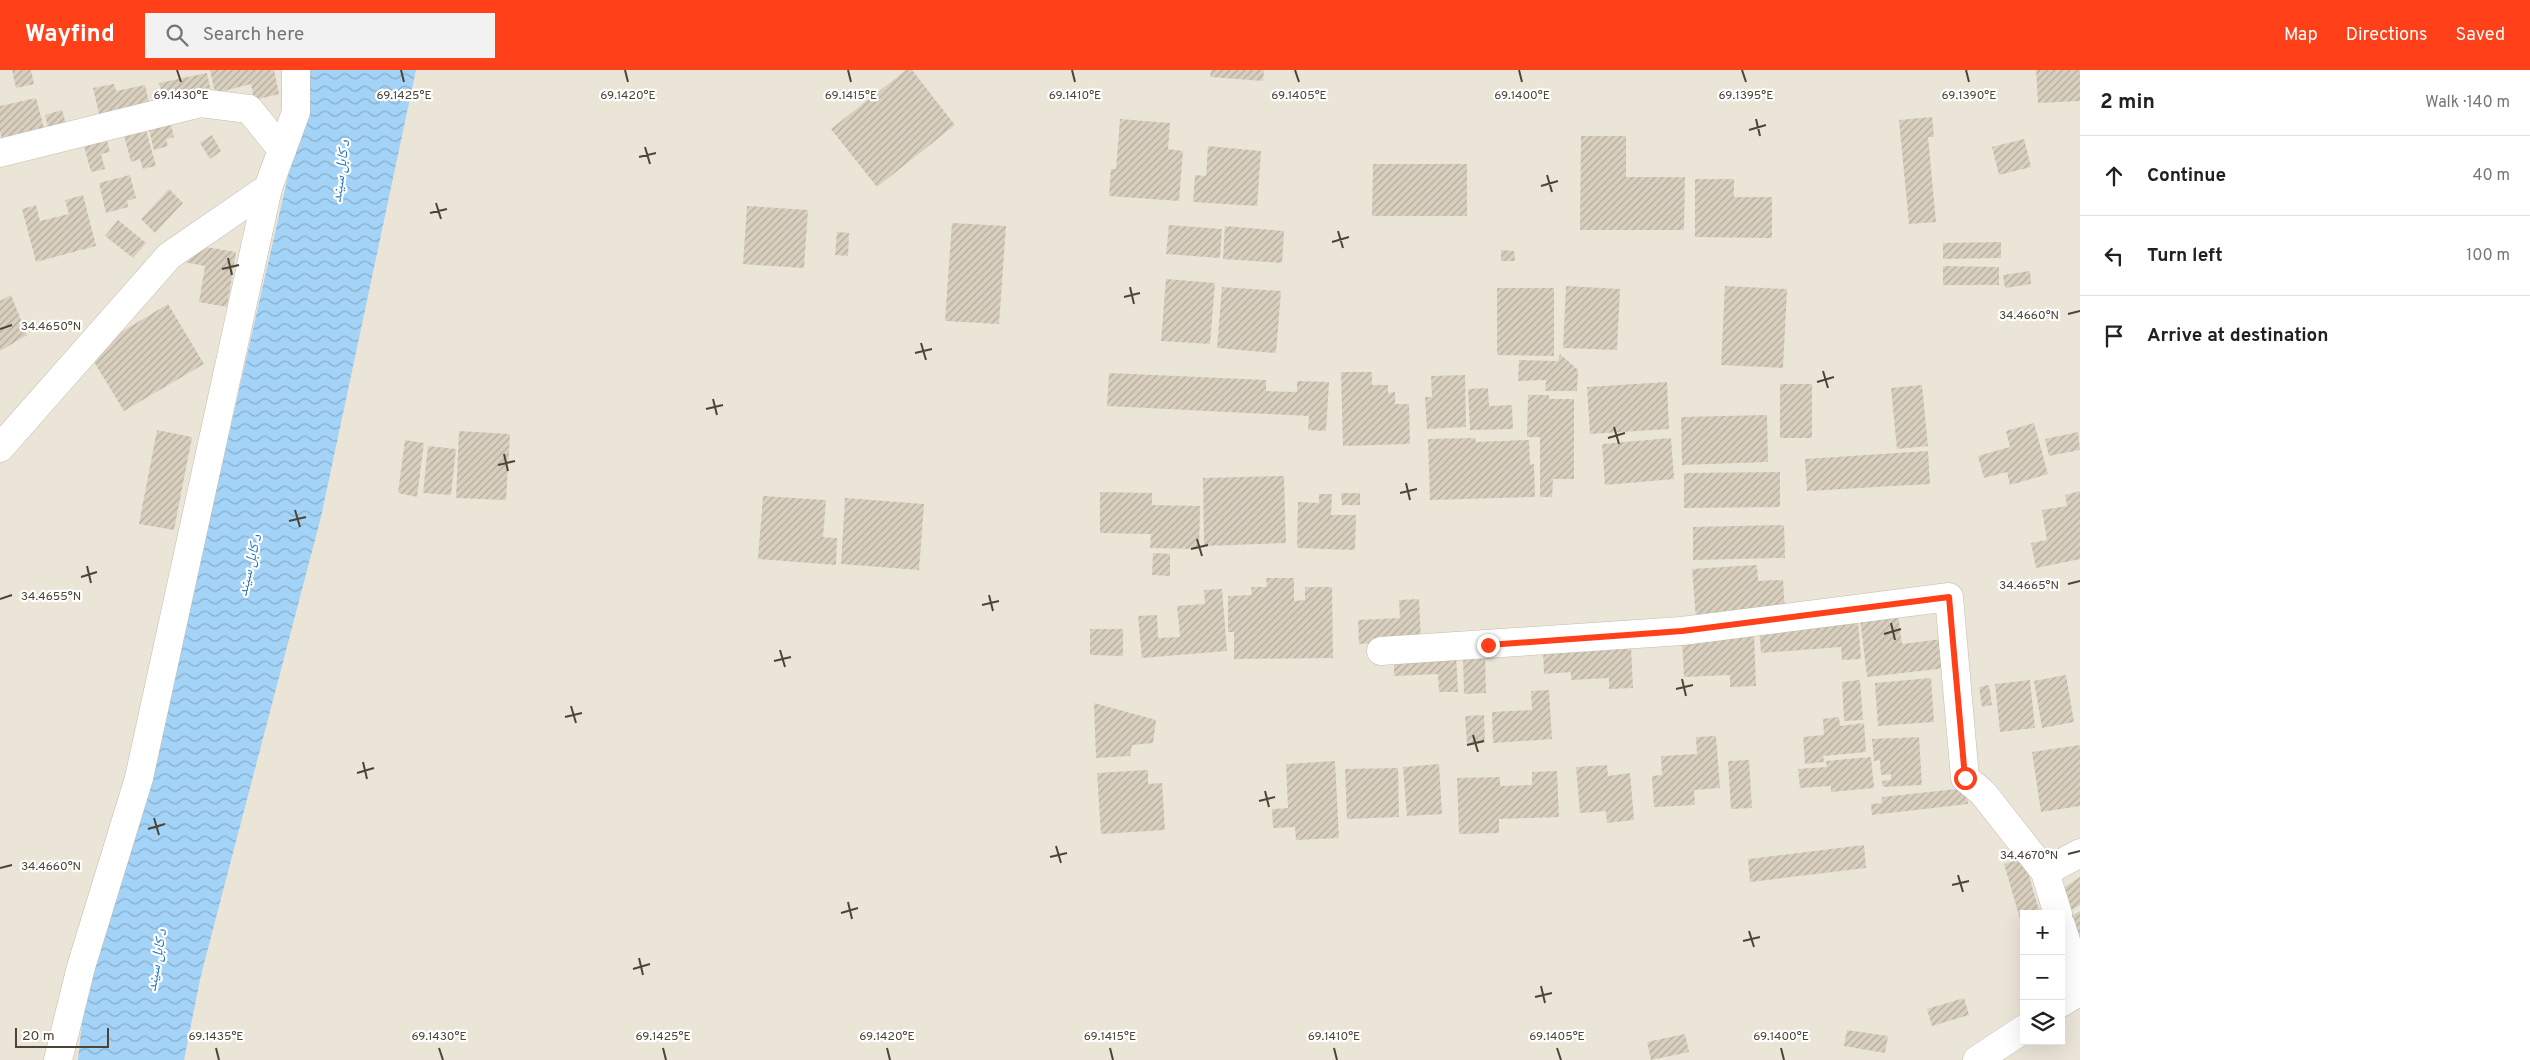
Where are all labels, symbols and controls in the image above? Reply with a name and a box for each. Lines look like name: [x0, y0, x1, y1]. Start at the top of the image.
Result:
search box: [145, 13, 495, 58]
text: Wayfind: [25, 20, 115, 50]
icon: search: [163, 21, 191, 49]
text: Search here: [203, 23, 304, 47]
text: Map: [2284, 24, 2318, 47]
text: Directions: [2346, 24, 2428, 47]
text: Saved: [2456, 24, 2505, 47]
text: 69.1430°E: [153, 88, 209, 104]
text: 69.1425°E: [376, 88, 432, 104]
text: 69.1420°E: [600, 88, 656, 104]
text: 69.1415°E: [825, 88, 877, 104]
text: 69.1410°E: [1049, 88, 1101, 104]
text: 69.1405°E: [1271, 88, 1327, 104]
text: 69.1400°E: [1494, 88, 1550, 104]
text: 69.1395°E: [1719, 88, 1773, 104]
text: 69.1390°E: [1942, 88, 1996, 104]
text: 2 min: [2100, 89, 2155, 116]
text: Walk · 140 m: [2425, 93, 2510, 113]
water label: د کابل سيند: [328, 138, 355, 204]
icon: ahead: [2100, 162, 2128, 190]
text: Continue: [2147, 164, 2226, 188]
text: 40 m: [2472, 166, 2510, 186]
icon: left: [2100, 242, 2128, 270]
text: Turn left: [2147, 244, 2223, 268]
text: 100 m: [2466, 246, 2510, 266]
text: 34.4660°N: [1999, 308, 2059, 324]
text: 34.4650°N: [21, 319, 81, 335]
icon: arrive: [2100, 322, 2128, 350]
text: Arrive at destination: [2147, 324, 2328, 348]
water label: د کابل سيند: [234, 532, 267, 598]
text: 34.4665°N: [1999, 578, 2059, 594]
text: 34.4655°N: [21, 589, 81, 605]
route end: [1477, 634, 1500, 657]
route start: [1954, 767, 1977, 790]
text: 34.4670°N: [2000, 848, 2058, 864]
text: 34.4660°N: [21, 859, 81, 875]
map controls: [2020, 910, 2065, 1045]
button: +: [2020, 910, 2065, 955]
water label: د کابل سيند: [143, 927, 172, 993]
button: −: [2020, 955, 2065, 1000]
button: layers: [2020, 1000, 2065, 1045]
scale bar: [15, 1025, 109, 1048]
text: 20 m: [22, 1028, 55, 1045]
text: 69.1435°E: [188, 1029, 244, 1045]
text: 69.1430°E: [411, 1029, 467, 1045]
text: 69.1425°E: [635, 1029, 691, 1045]
text: 69.1420°E: [859, 1029, 915, 1045]
text: 69.1415°E: [1084, 1029, 1136, 1045]
text: 69.1410°E: [1308, 1029, 1360, 1045]
text: 69.1405°E: [1529, 1029, 1585, 1045]
text: 69.1400°E: [1753, 1029, 1809, 1045]

